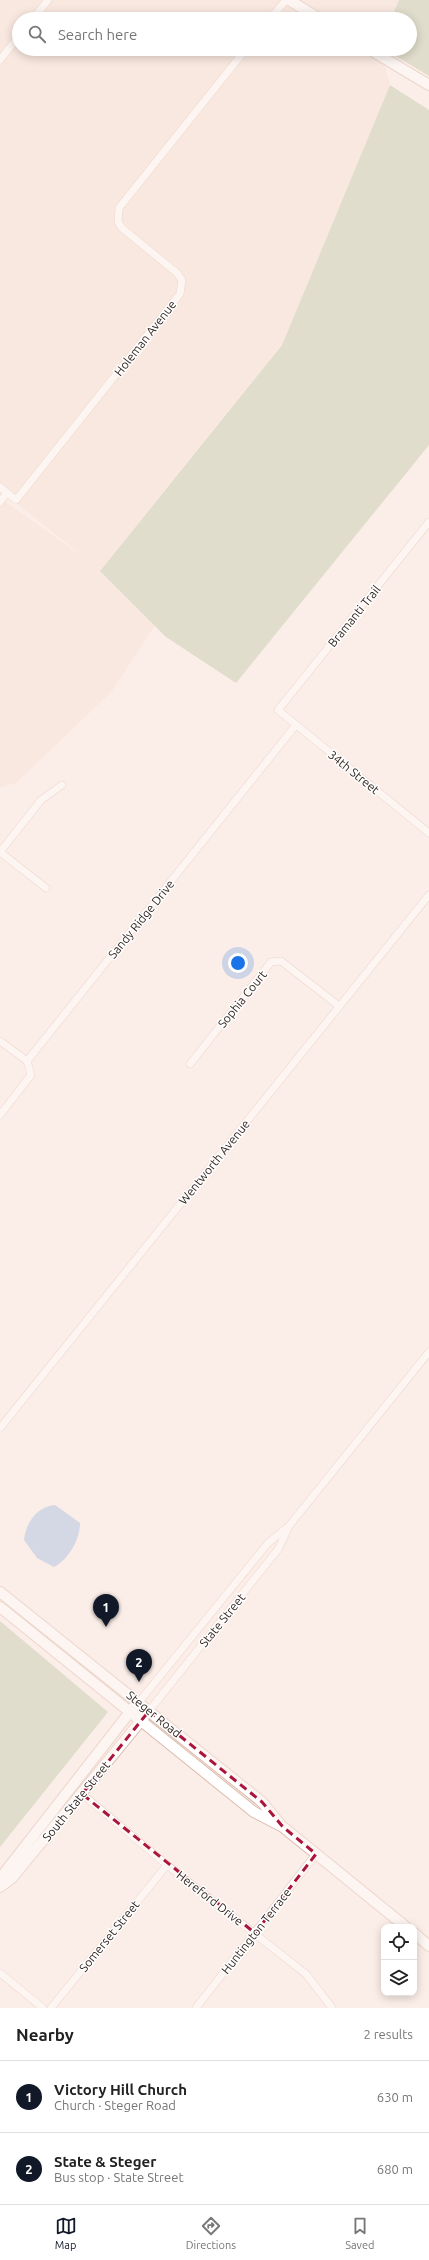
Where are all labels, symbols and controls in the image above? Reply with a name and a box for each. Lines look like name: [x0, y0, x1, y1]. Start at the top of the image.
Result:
search box: [12, 12, 417, 56]
icon: search: [26, 23, 48, 45]
text: Search here: [58, 26, 137, 43]
street label: Holeman Avenue: [112, 298, 178, 378]
street label: Bramanti Trail: [325, 583, 383, 649]
street label: 34th Street: [326, 748, 382, 797]
street label: Sandy Ridge Drive: [105, 877, 177, 961]
your location: [228, 953, 248, 973]
street label: Sophia Court: [215, 968, 269, 1030]
street label: Wentworth Avenue: [176, 1117, 252, 1207]
street label: State Street: [197, 1591, 248, 1649]
pin: 1: [93, 1594, 119, 1627]
pin: 2: [126, 1649, 152, 1682]
street label: Steger Road: [124, 1688, 184, 1740]
street label: South State Street: [40, 1758, 112, 1844]
street label: Hereford Drive: [174, 1868, 246, 1928]
street label: Huntington Terrace: [219, 1886, 293, 1976]
street label: Somerset Street: [76, 1898, 142, 1974]
map controls: [381, 1924, 417, 1996]
button: locate: [381, 1924, 417, 1960]
button: layers: [381, 1960, 417, 1996]
text: Nearby: [16, 2025, 74, 2044]
text: 2 results: [363, 2027, 413, 2041]
text: Victory Hill Church: [54, 2081, 187, 2098]
text: 1: [25, 2090, 33, 2104]
text: 630 m: [377, 2090, 413, 2104]
text: Church · Steger Road: [54, 2098, 176, 2112]
text: State & Steger: [54, 2153, 156, 2170]
text: 2: [25, 2162, 33, 2176]
text: 680 m: [377, 2162, 413, 2176]
text: Bus stop · State Street: [54, 2170, 184, 2184]
tab: Map: [55, 2215, 77, 2251]
tab: Directions: [186, 2215, 236, 2251]
tab: Saved: [345, 2215, 374, 2251]

